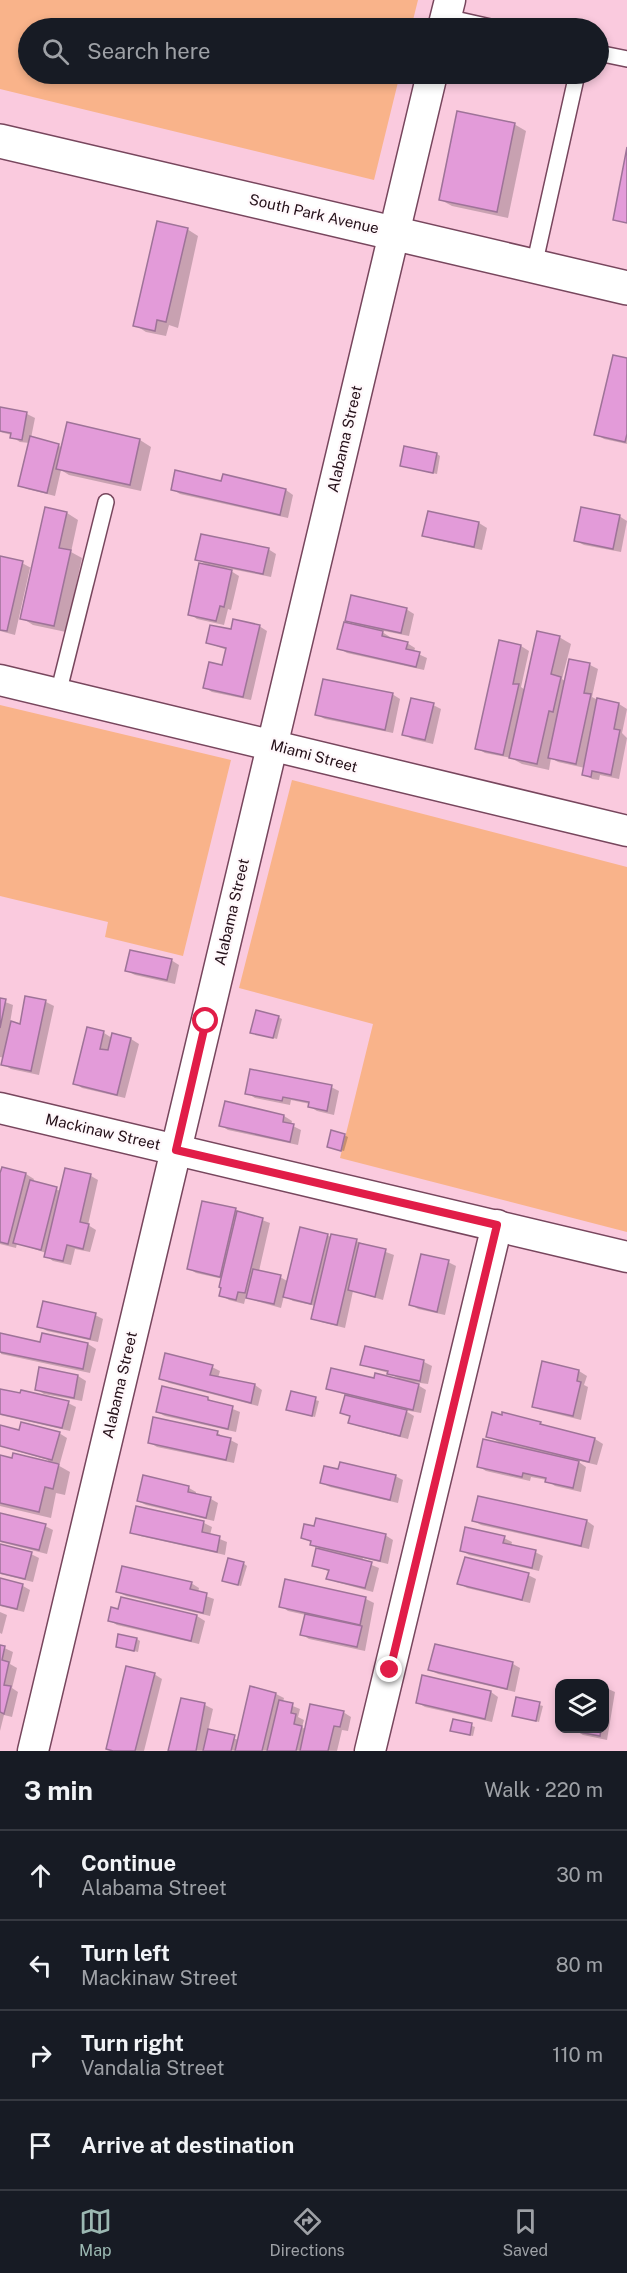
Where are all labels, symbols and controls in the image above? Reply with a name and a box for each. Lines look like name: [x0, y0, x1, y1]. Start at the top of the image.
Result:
search box: [18, 18, 609, 84]
icon: search: [39, 35, 72, 68]
text: Search here: [87, 38, 211, 64]
street label: South Park Avenue: [248, 190, 381, 237]
street label: Alabama Street: [324, 384, 365, 494]
street label: Miami Street: [269, 736, 360, 775]
street label: Alabama Street: [211, 857, 252, 967]
route start: [192, 1007, 218, 1033]
street label: Mackinaw Street: [44, 1110, 162, 1153]
street label: Alabama Street: [99, 1330, 140, 1440]
route end: [376, 1656, 402, 1682]
map controls: [555, 1679, 609, 1733]
button: layers: [555, 1679, 609, 1733]
text: 3 min: [24, 1775, 93, 1806]
text: Walk · 220 m: [484, 1778, 603, 1802]
text: Continue: [81, 1850, 176, 1876]
icon: ahead: [24, 1859, 57, 1892]
text: 30 m: [556, 1863, 603, 1887]
text: Alabama Street: [81, 1876, 227, 1900]
text: Turn left: [81, 1940, 170, 1966]
icon: left: [24, 1949, 57, 1982]
text: 80 m: [556, 1953, 603, 1977]
text: Mackinaw Street: [81, 1966, 238, 1990]
text: Turn right: [81, 2030, 184, 2056]
icon: right: [24, 2039, 57, 2072]
text: 110 m: [552, 2043, 603, 2067]
text: Vandalia Street: [81, 2056, 224, 2080]
icon: arrive: [24, 2129, 57, 2162]
text: Arrive at destination: [81, 2132, 294, 2158]
tab: Map: [79, 2205, 112, 2260]
tab: Directions: [270, 2205, 345, 2260]
tab: Saved: [502, 2205, 548, 2260]

